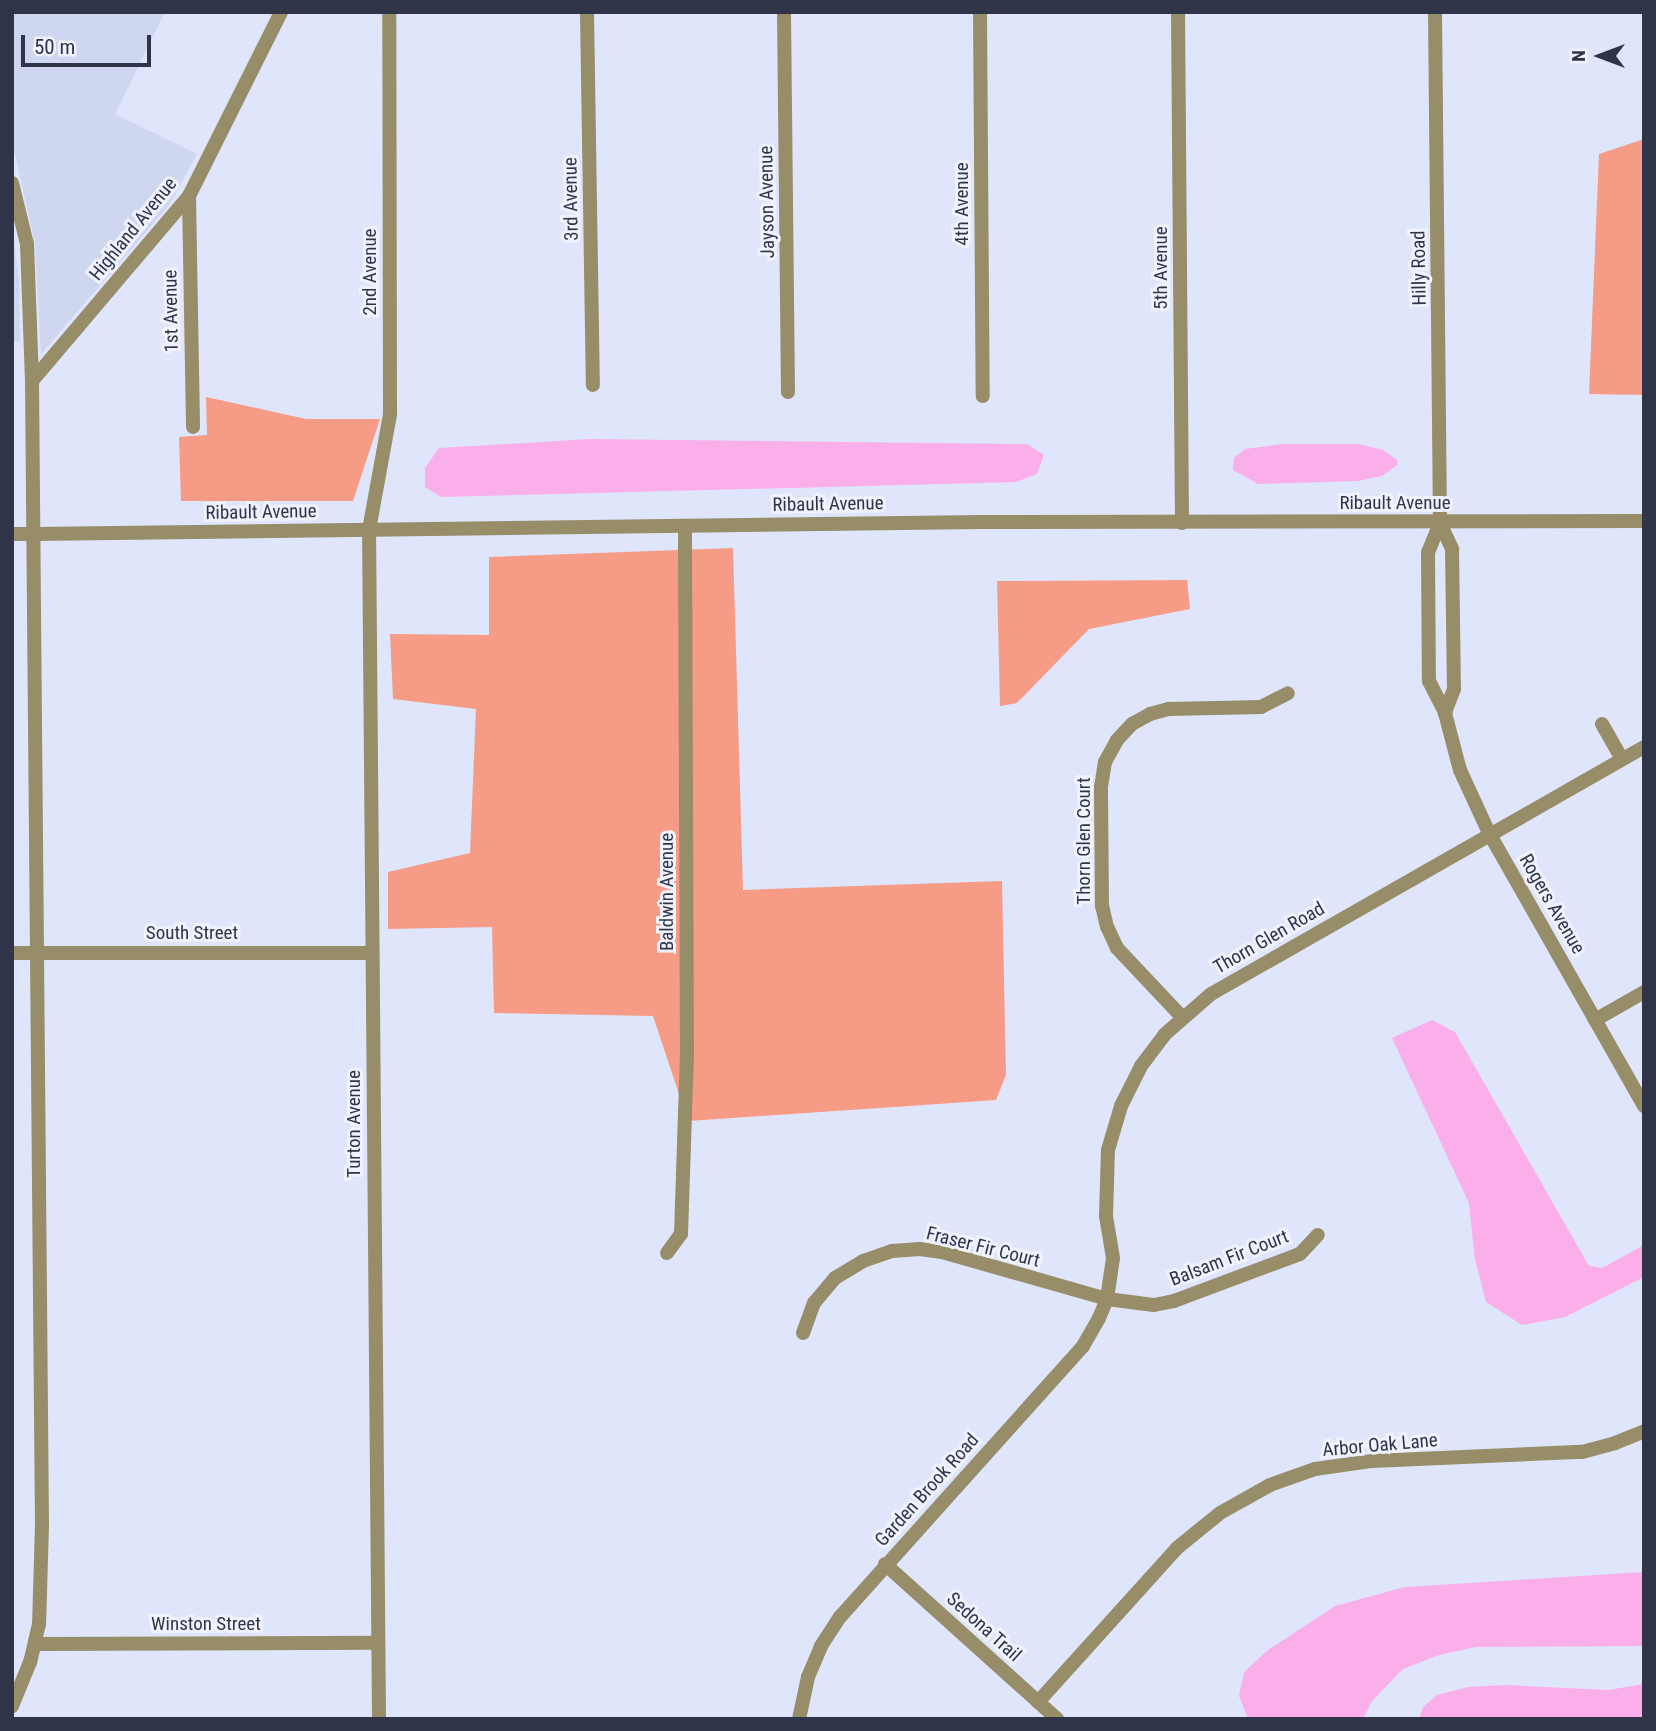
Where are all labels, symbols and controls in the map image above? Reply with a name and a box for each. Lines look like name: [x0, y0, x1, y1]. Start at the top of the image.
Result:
scale bar: [24, 21, 154, 65]
north arrow: [1565, 21, 1635, 91]
text: 50 m: [34, 35, 75, 59]
text: N: [1567, 50, 1590, 62]
street label: Jayson Avenue: [755, 146, 779, 258]
street label: 3rd Avenue: [559, 157, 583, 241]
street label: 4th Avenue: [951, 162, 973, 246]
street label: Highland Avenue: [85, 173, 181, 285]
street label: 5th Avenue: [1150, 226, 1172, 310]
street label: 2nd Avenue: [359, 228, 381, 316]
street label: Hilly Road: [1407, 230, 1431, 306]
street label: 1st Avenue: [159, 269, 183, 353]
street label: Ribault Avenue: [772, 492, 884, 516]
street label: Ribault Avenue: [1339, 492, 1451, 514]
street label: Ribault Avenue: [205, 500, 317, 524]
street label: Thorn Glen Court: [1073, 777, 1095, 905]
street label: Baldwin Avenue: [656, 833, 678, 951]
street label: Rogers Avenue: [1514, 850, 1590, 958]
street label: Thorn Glen Road: [1210, 897, 1328, 979]
street label: South Street: [146, 922, 238, 944]
street label: Turton Avenue: [343, 1070, 365, 1178]
street label: Fraser Fir Court: [924, 1222, 1042, 1272]
street label: Balsam Fir Court: [1166, 1225, 1292, 1291]
street label: Garden Brook Road: [870, 1429, 984, 1551]
street label: Arbor Oak Lane: [1321, 1429, 1439, 1461]
street label: Sedona Trail: [942, 1587, 1026, 1667]
street label: Winston Street: [151, 1613, 261, 1635]

